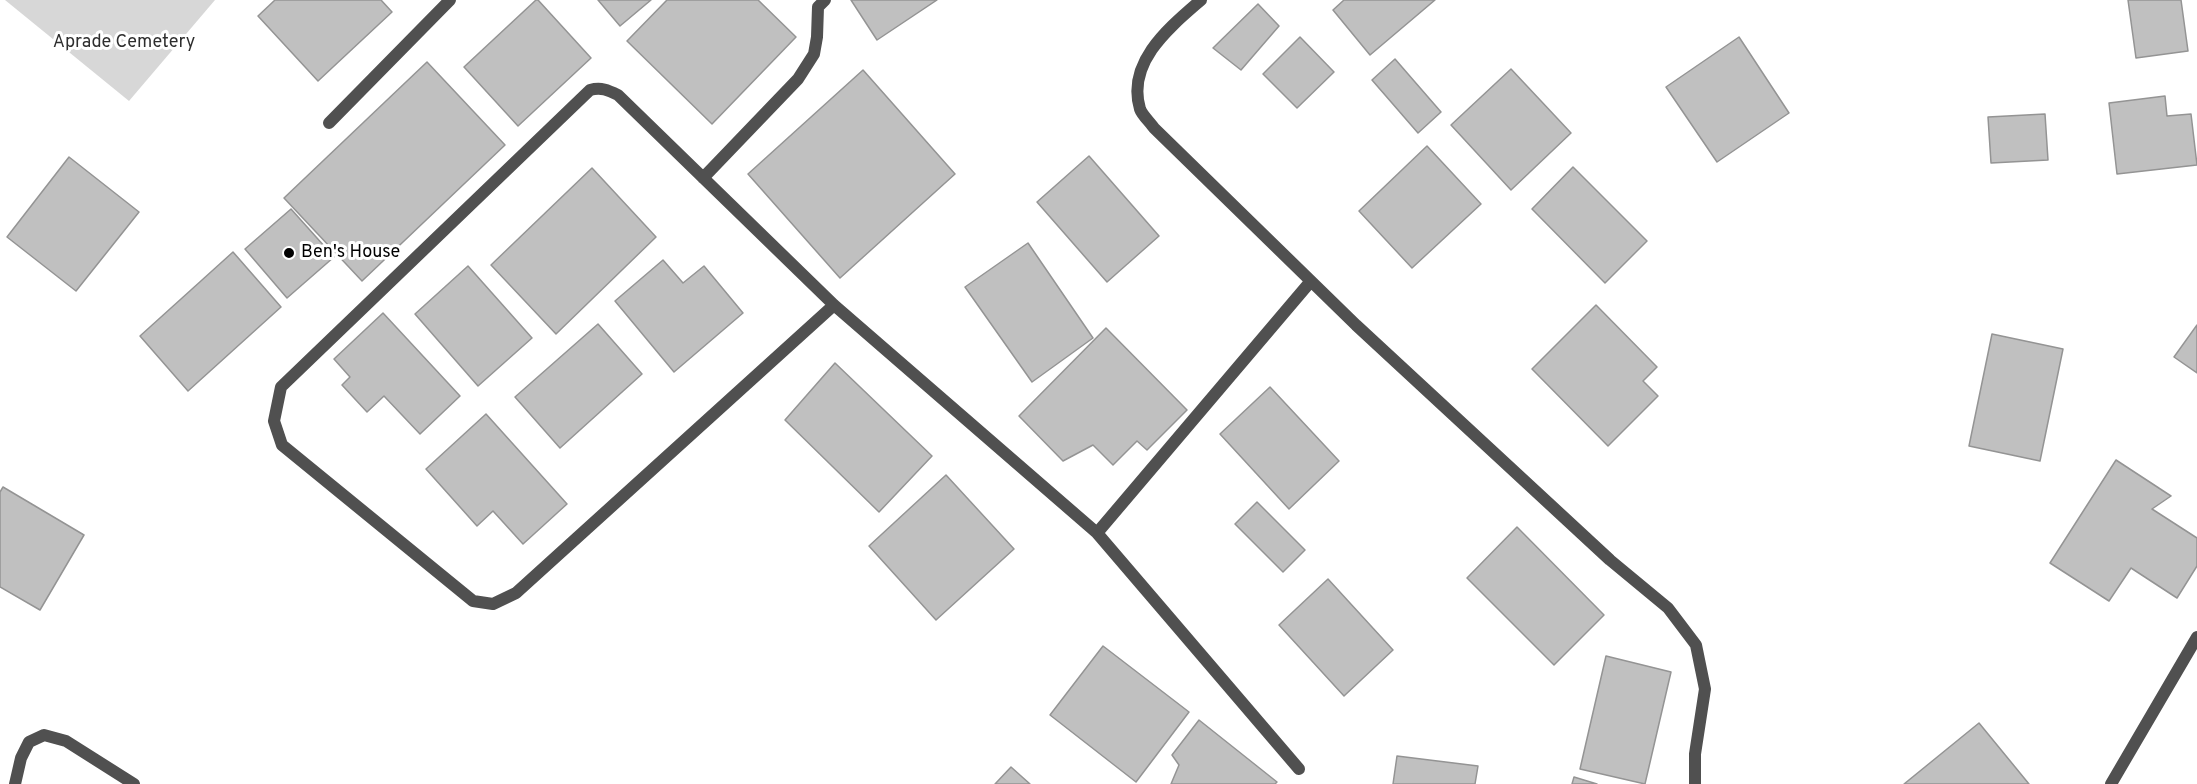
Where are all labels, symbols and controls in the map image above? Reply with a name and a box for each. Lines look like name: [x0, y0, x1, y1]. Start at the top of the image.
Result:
park label: Aprade Cemetery: [53, 32, 195, 54]
place label: Ben's House: [301, 242, 400, 264]
marker: Ben's House: [282, 246, 296, 260]

